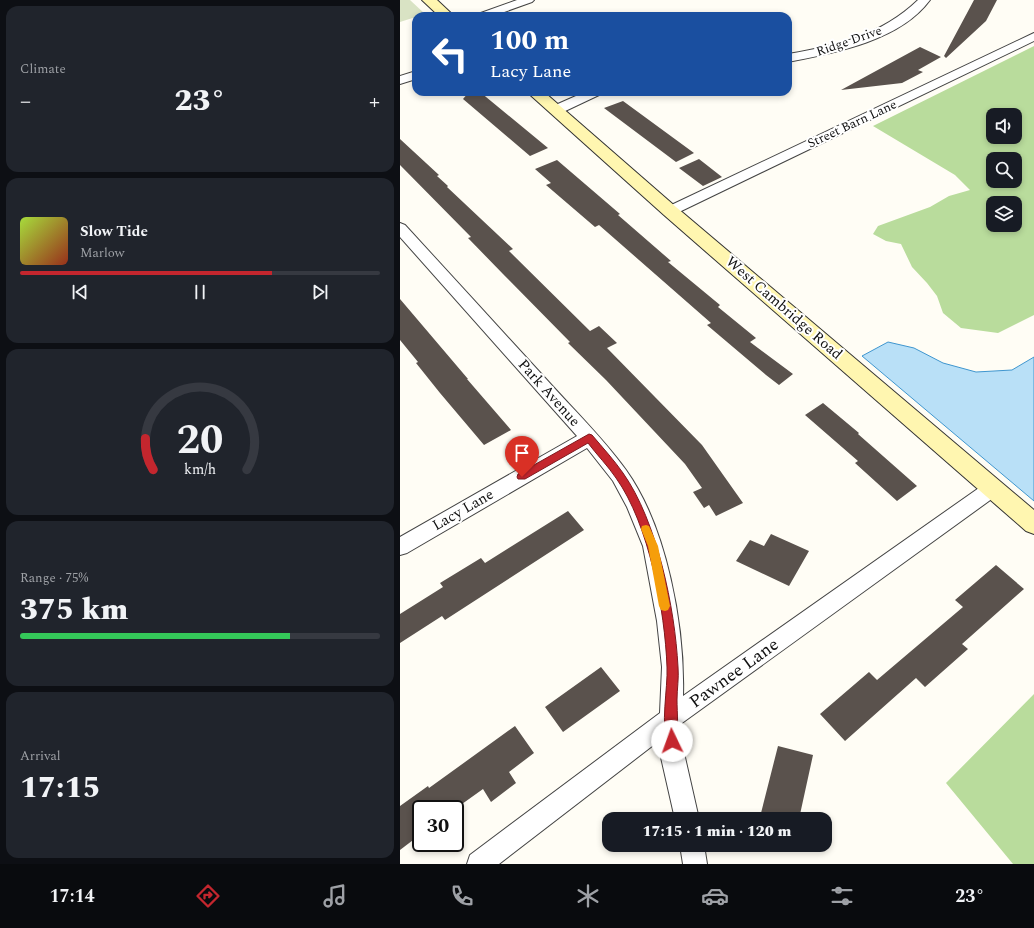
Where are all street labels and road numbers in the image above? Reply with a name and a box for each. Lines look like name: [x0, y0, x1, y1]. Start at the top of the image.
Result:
street label: Ridge Drive: [813, 20, 885, 62]
street label: Street Barn Lane: [804, 95, 900, 153]
street label: West Cambridge Road: [720, 251, 848, 365]
street label: Park Avenue: [512, 354, 586, 432]
street label: Lacy Lane: [428, 483, 498, 537]
street label: Pawnee Lane: [683, 631, 785, 715]

